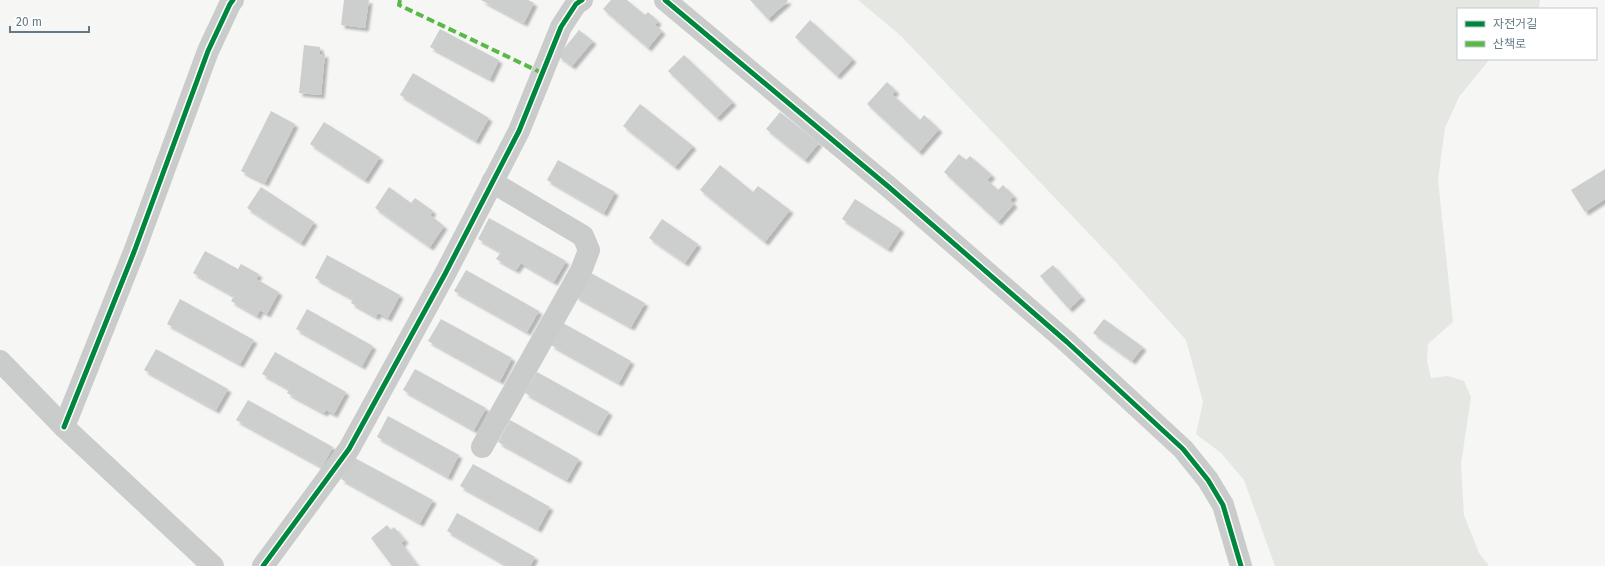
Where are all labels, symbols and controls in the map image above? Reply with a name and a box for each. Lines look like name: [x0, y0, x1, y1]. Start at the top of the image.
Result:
scale bar: [10, 8, 89, 34]
legend: [1457, 8, 1597, 60]
text: 20 m: [16, 15, 42, 29]
text: 자전거길: [1493, 17, 1537, 31]
text: 산책로: [1493, 37, 1526, 51]

